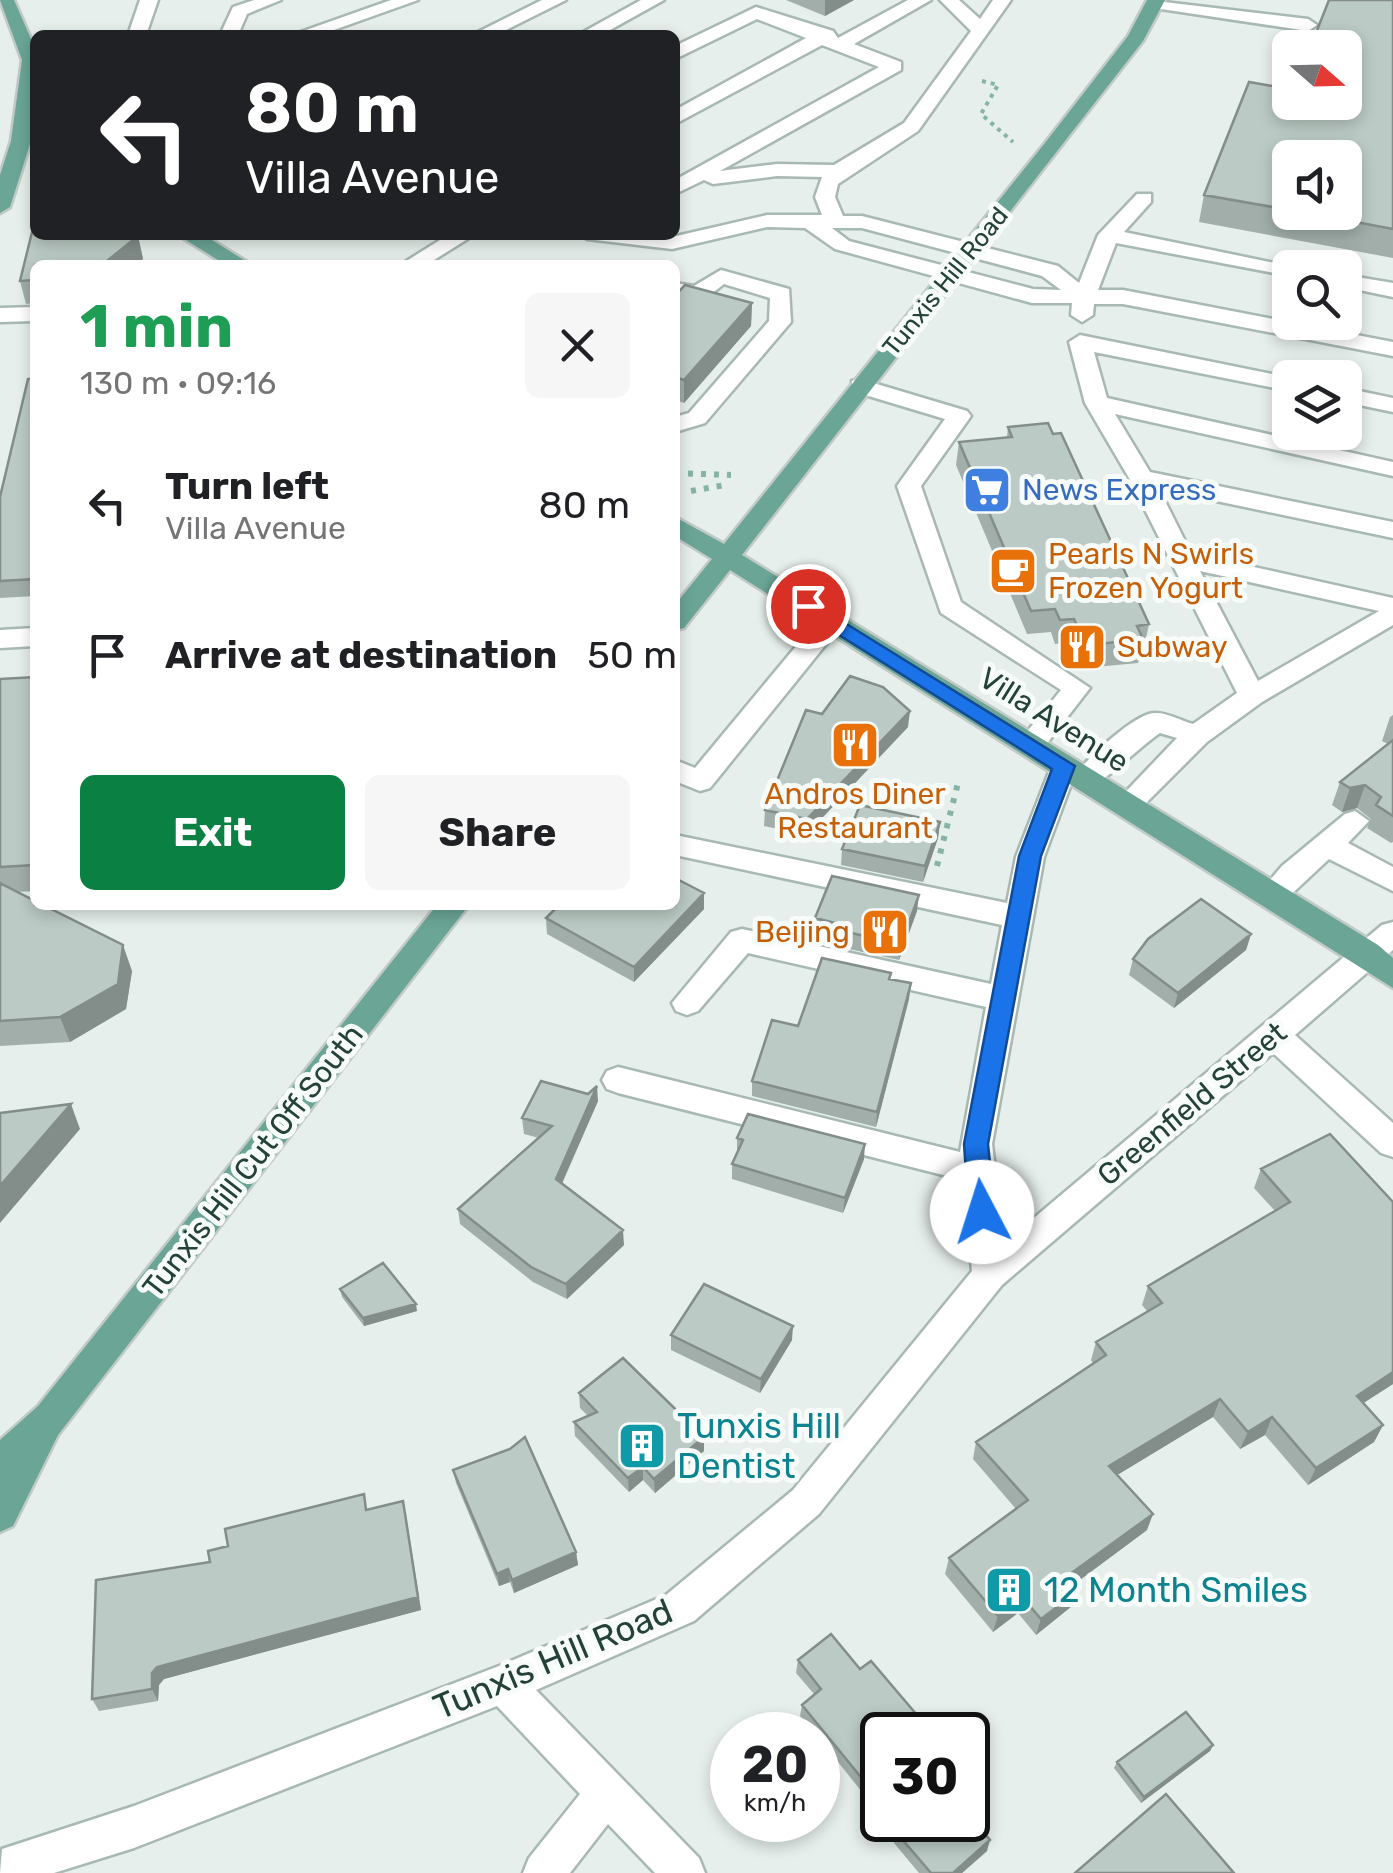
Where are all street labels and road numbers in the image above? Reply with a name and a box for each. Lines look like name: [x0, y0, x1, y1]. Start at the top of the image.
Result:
street label: Tunxis Hill Road: [877, 201, 1014, 361]
street label: Villa Avenue: [973, 660, 1135, 780]
street label: Greenfield Street: [1090, 1014, 1294, 1194]
street label: Tunxis Hill Cut Off South: [135, 1017, 371, 1305]
street label: Tunxis Hill Road: [427, 1590, 679, 1728]

